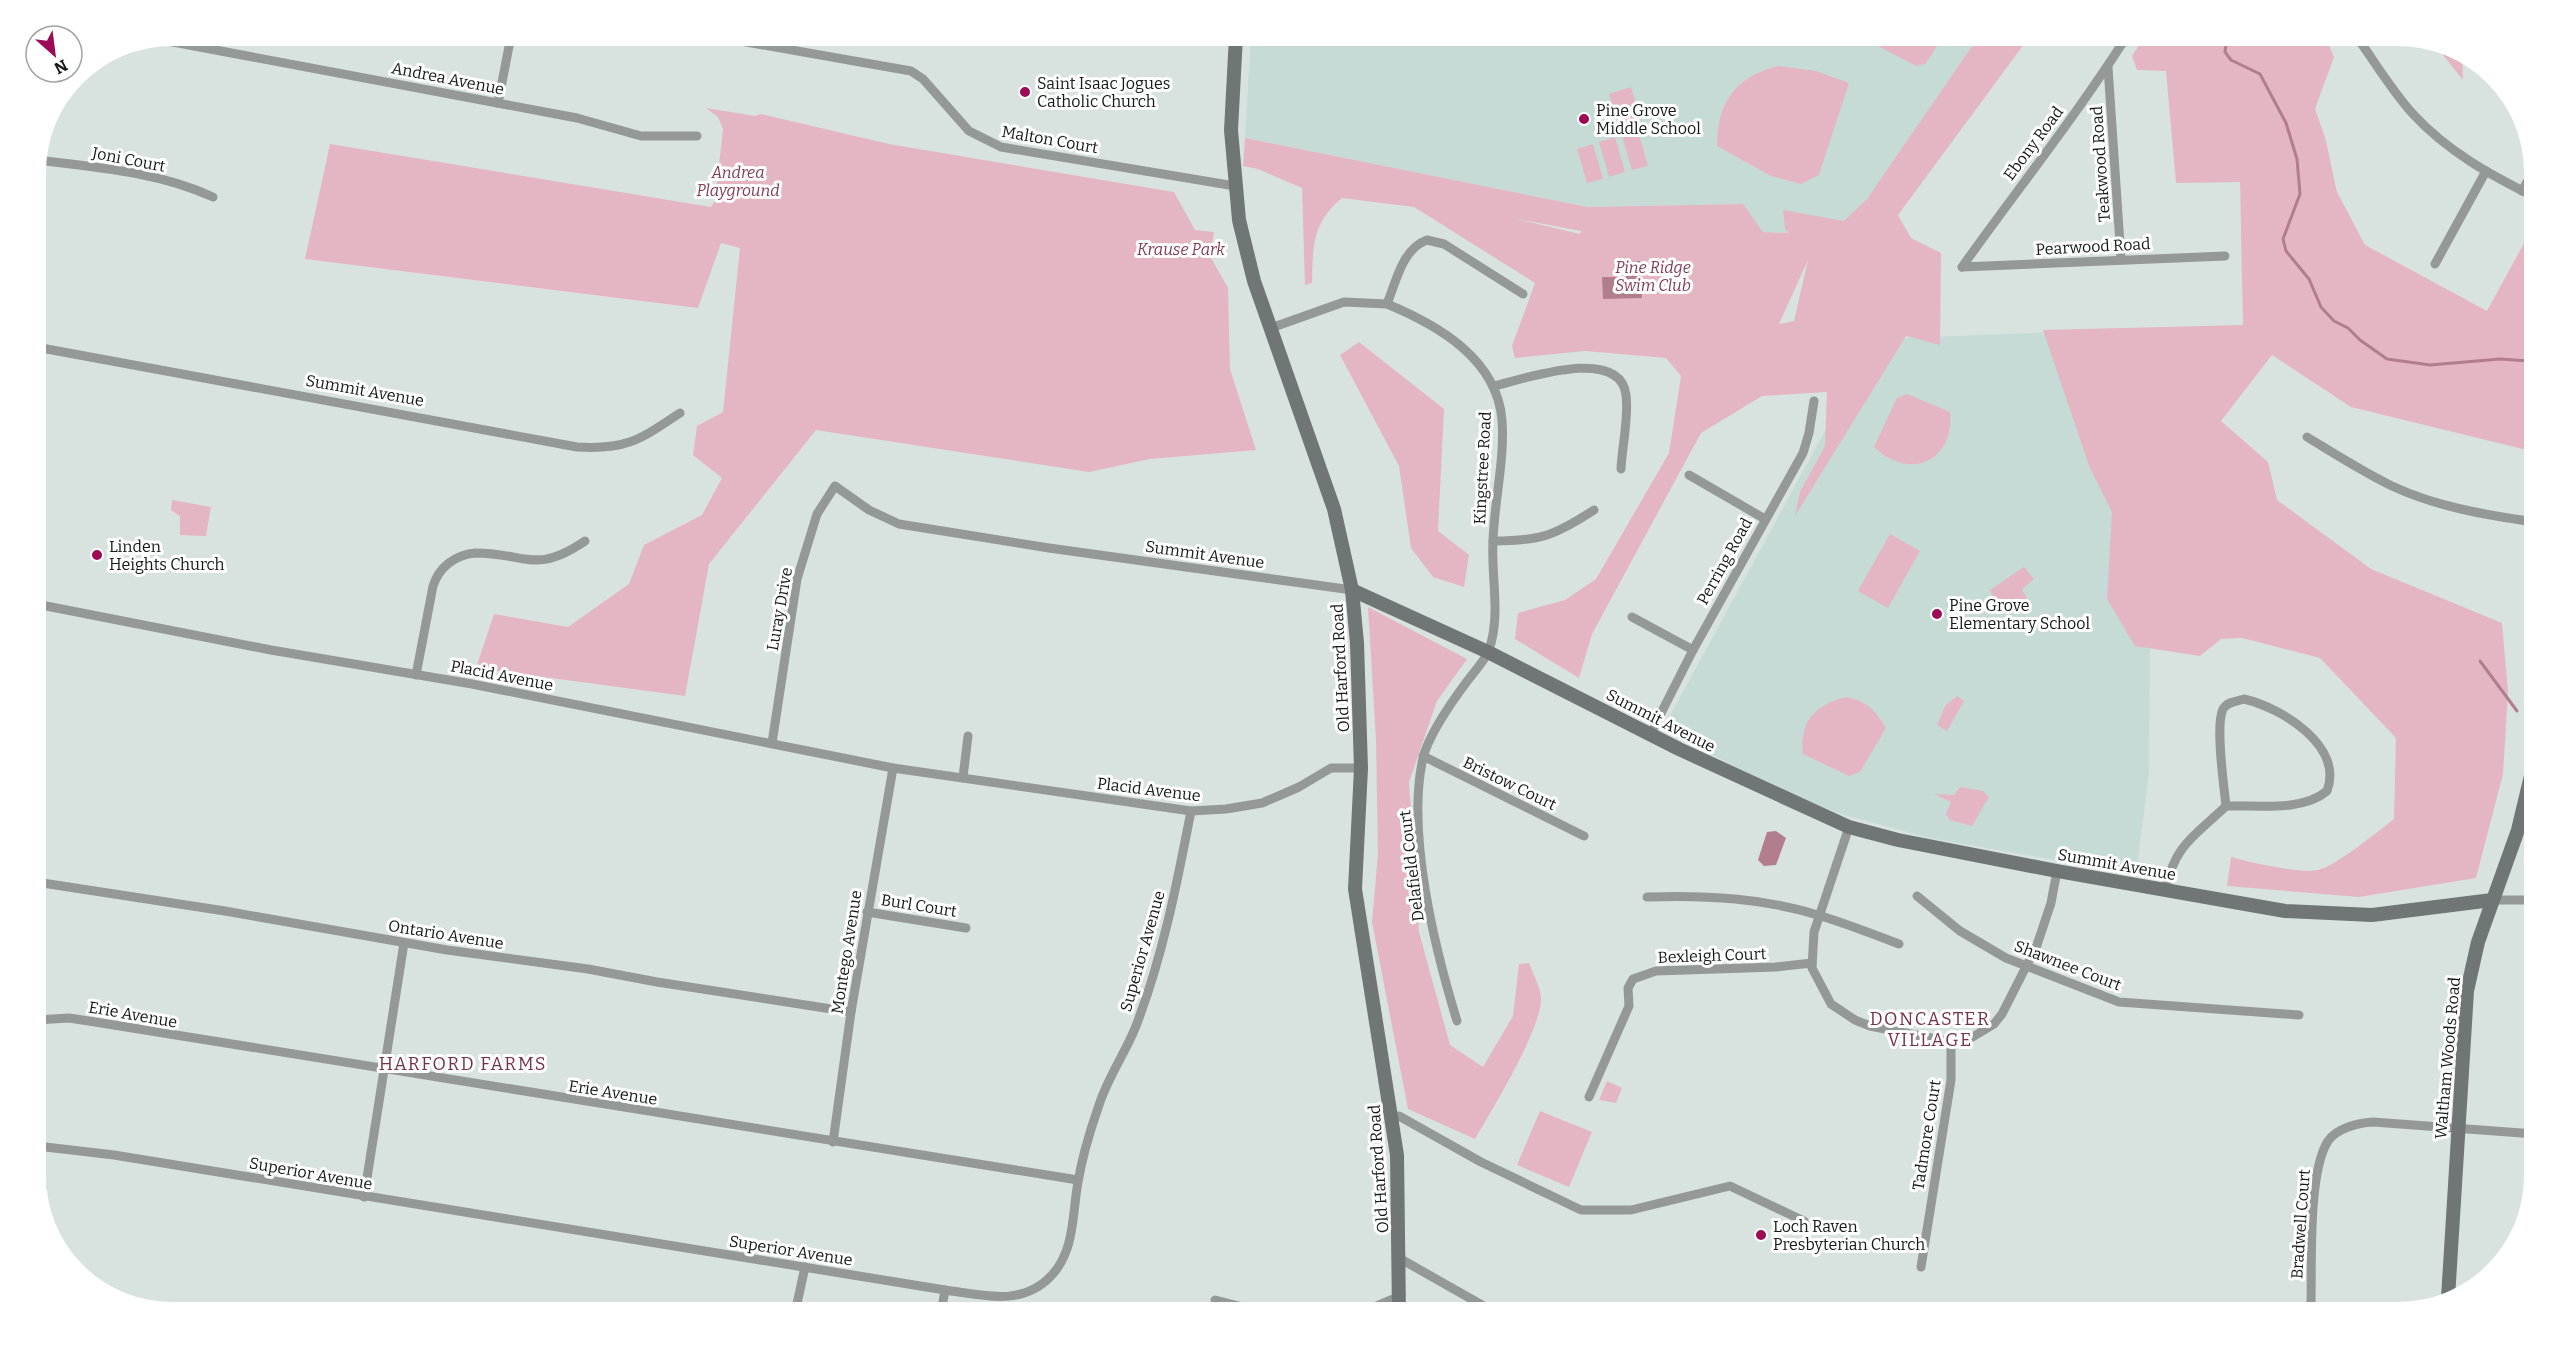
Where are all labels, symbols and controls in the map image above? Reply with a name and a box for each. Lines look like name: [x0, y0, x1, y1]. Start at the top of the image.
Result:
north arrow: [24, 24, 84, 84]
text: N: [51, 56, 71, 78]
street label: Andrea Avenue: [390, 58, 506, 99]
place label: Saint Isaac Jogues Catholic Church: [1037, 74, 1170, 111]
marker: Saint Isaac Jogues Catholic Church: [1018, 85, 1032, 99]
place label: Pine Grove Middle School: [1596, 101, 1701, 138]
street label: Ebony Road: [2000, 102, 2068, 184]
street label: Teakwood Road: [2087, 105, 2114, 223]
marker: Pine Grove Middle School: [1577, 112, 1591, 126]
street label: Malton Court: [1000, 122, 1100, 157]
street label: Joni Court: [90, 143, 167, 176]
park label: Andrea Playground: [696, 163, 780, 200]
street label: Pearwood Road: [2035, 234, 2152, 259]
park label: Krause Park: [1137, 240, 1225, 259]
park label: Pine Ridge Swim Club: [1615, 258, 1691, 295]
street label: Summit Avenue: [304, 371, 426, 410]
street label: Kingstree Road: [1470, 410, 1495, 525]
street label: Perring Road: [1693, 514, 1756, 608]
place label: Linden Heights Church: [109, 537, 224, 574]
street label: Summit Avenue: [1144, 537, 1266, 572]
marker: Linden Heights Church: [90, 548, 104, 562]
street label: Luray Drive: [763, 566, 796, 652]
place label: Pine Grove Elementary School: [1949, 596, 2090, 633]
street label: Old Harford Road: [1328, 603, 1353, 733]
marker: Pine Grove Elementary School: [1930, 607, 1944, 621]
street label: Placid Avenue: [449, 656, 555, 695]
street label: Summit Avenue: [1603, 685, 1718, 756]
street label: Bristow Court: [1460, 753, 1560, 814]
street label: Placid Avenue: [1096, 774, 1202, 805]
street label: Delafield Court: [1395, 809, 1428, 923]
street label: Summit Avenue: [2056, 845, 2178, 884]
street label: Superior Avenue: [1116, 888, 1169, 1014]
street label: Montego Avenue: [827, 889, 866, 1015]
street label: Burl Court: [880, 890, 958, 921]
street label: Ontario Avenue: [387, 916, 505, 953]
street label: Shawnee Court: [2012, 936, 2124, 995]
street label: Bexleigh Court: [1657, 944, 1767, 967]
street label: Waltham Woods Road: [2431, 976, 2464, 1140]
street label: Erie Avenue: [87, 997, 179, 1032]
district label: DONCASTER VILLAGE: [1870, 1008, 1990, 1051]
district label: HARFORD FARMS: [379, 1053, 547, 1075]
street label: Erie Avenue: [567, 1076, 659, 1109]
street label: Tadmore Court: [1908, 1078, 1945, 1192]
street label: Old Harford Road: [1364, 1104, 1392, 1234]
street label: Superior Avenue: [248, 1153, 374, 1194]
street label: Bradwell Court: [2287, 1168, 2314, 1280]
place label: Loch Raven Presbyterian Church: [1773, 1217, 1925, 1254]
marker: Loch Raven Presbyterian Church: [1754, 1228, 1768, 1242]
street label: Superior Avenue: [728, 1231, 854, 1270]

